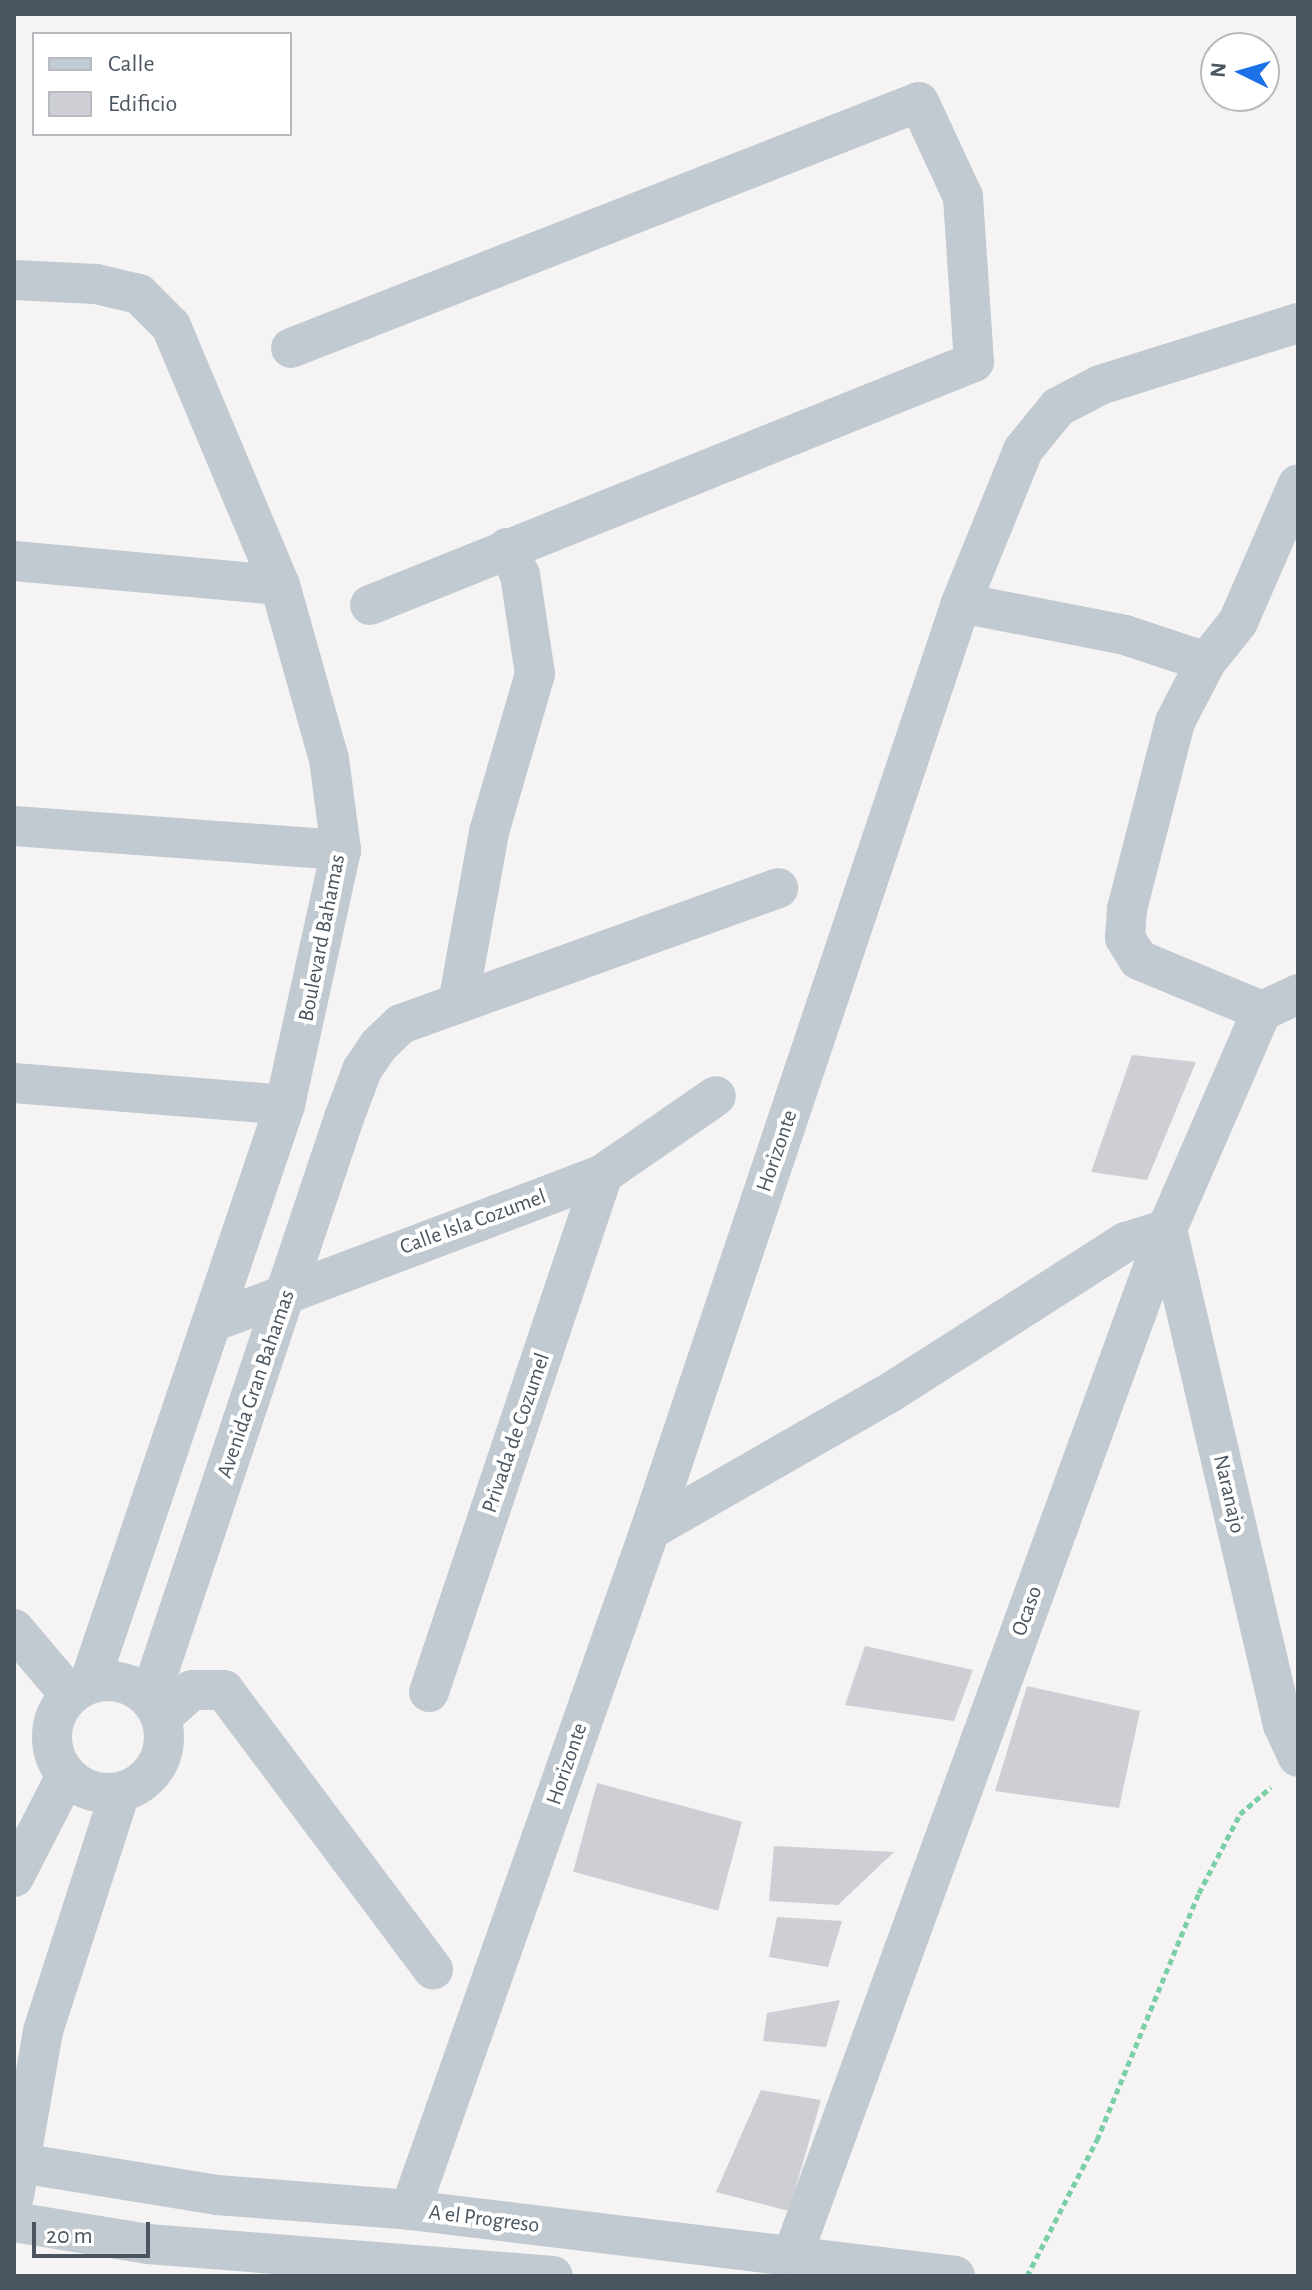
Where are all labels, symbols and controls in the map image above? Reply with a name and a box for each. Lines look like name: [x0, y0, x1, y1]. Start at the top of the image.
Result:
legend: [32, 32, 292, 136]
north arrow: [1200, 32, 1280, 112]
text: Calle: [108, 52, 155, 76]
text: N: [1206, 62, 1230, 79]
text: Edificio: [108, 92, 177, 116]
street label: Boulevard Bahamas: [293, 852, 351, 1024]
street label: Horizonte: [751, 1106, 803, 1196]
street label: Calle Isla Cozumel: [396, 1183, 550, 1261]
street label: Avenida Gran Bahamas: [211, 1287, 301, 1481]
street label: Privada de Cozumel: [476, 1349, 556, 1517]
street label: Naranajo: [1207, 1452, 1251, 1536]
street label: Ocaso: [1006, 1582, 1048, 1640]
street label: Horizonte: [541, 1719, 593, 1809]
street label: A el Progreso: [427, 2199, 541, 2239]
scale bar: [36, 2206, 154, 2256]
text: 20 m: [46, 2224, 93, 2248]

